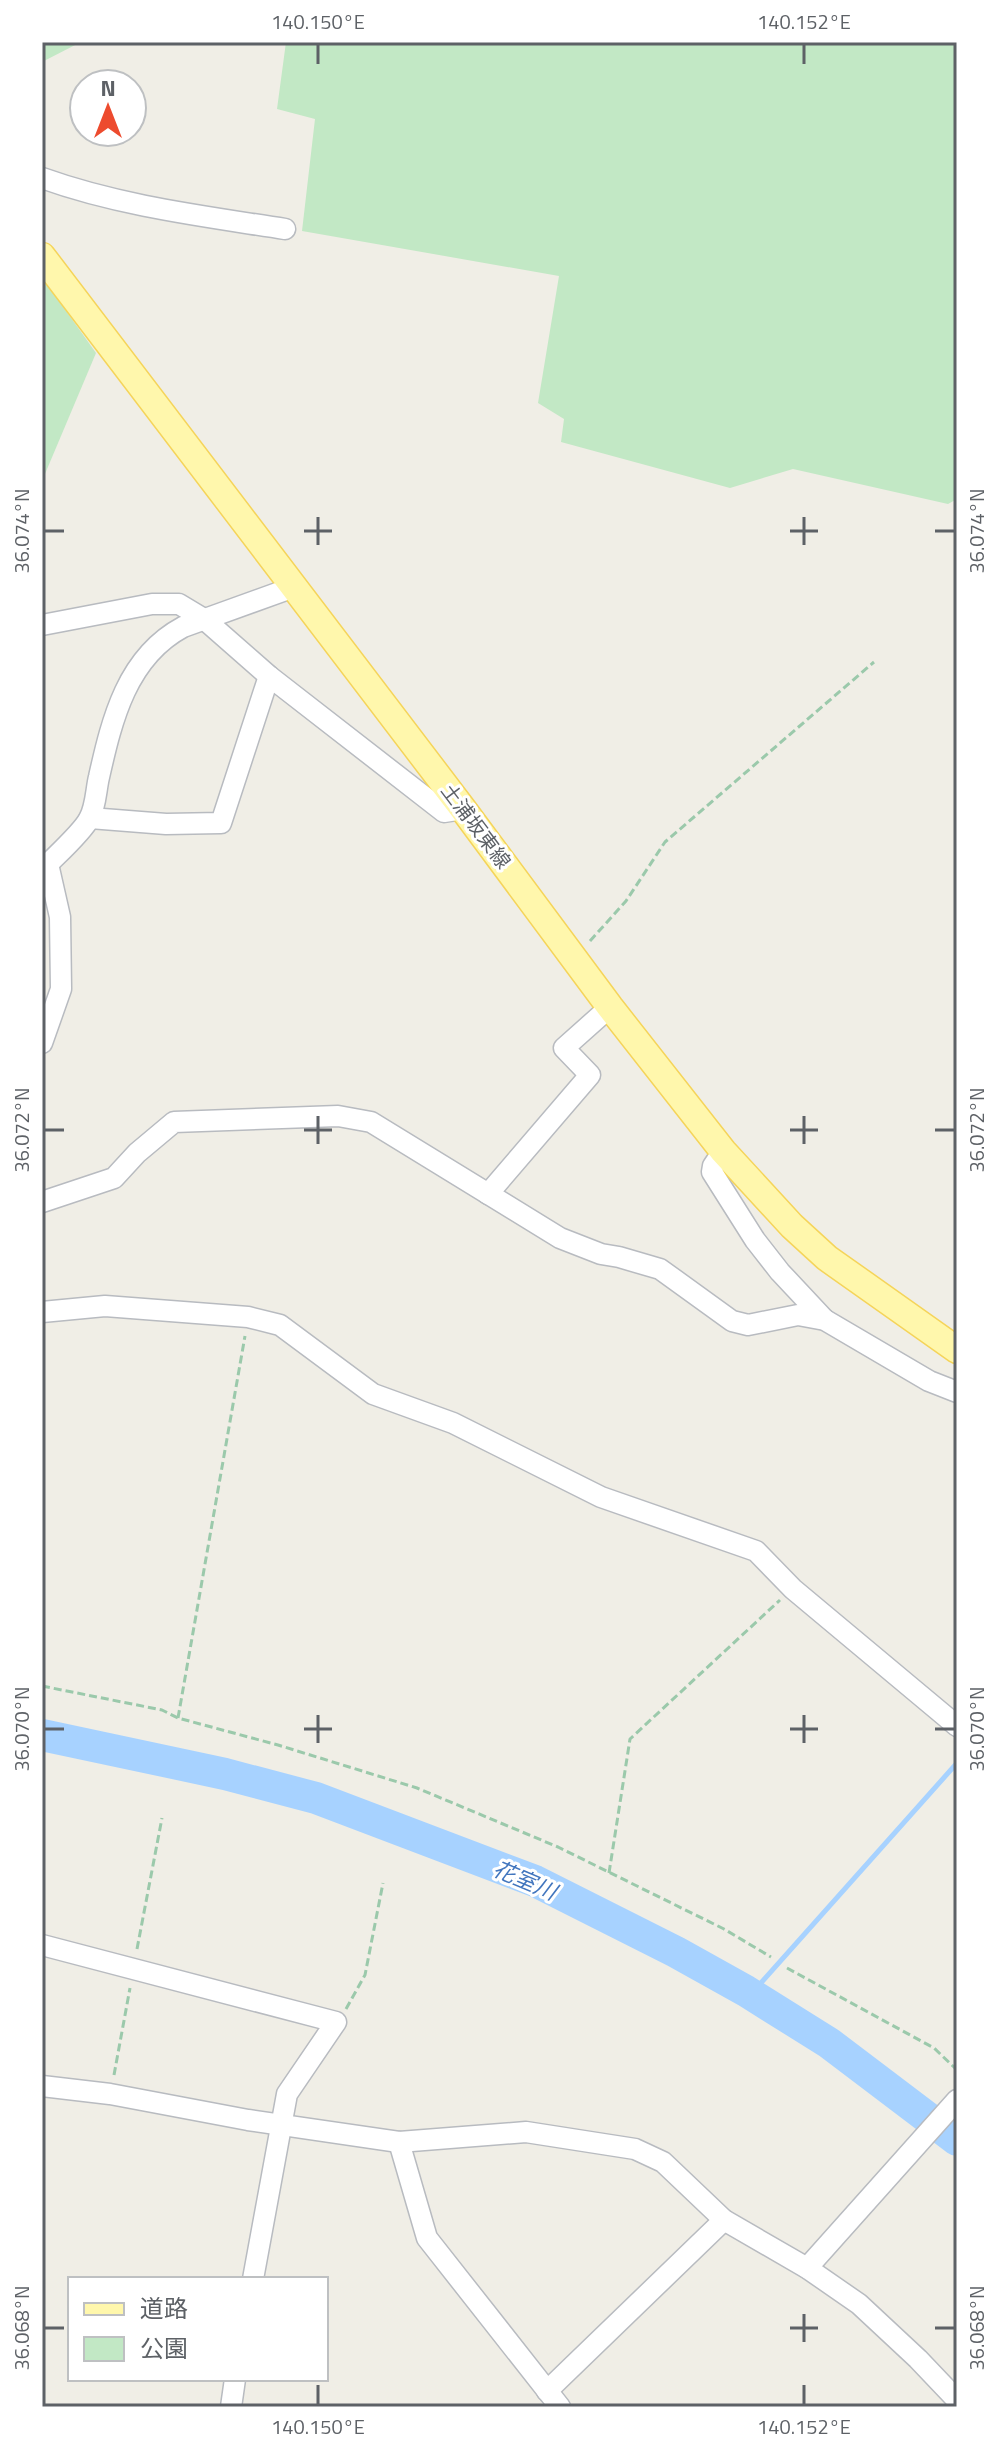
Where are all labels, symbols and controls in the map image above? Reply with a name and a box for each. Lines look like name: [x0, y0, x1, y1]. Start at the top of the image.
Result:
text: 140.150°E: [271, 6, 365, 37]
text: 140.152°E: [757, 6, 851, 37]
north arrow: [68, 68, 148, 148]
text: N: [100, 71, 116, 105]
text: 36.074°N: [6, 488, 37, 574]
text: 36.074°N: [961, 488, 992, 574]
street label: 土浦坂東線: [434, 776, 519, 875]
text: 36.072°N: [6, 1087, 37, 1173]
text: 36.072°N: [961, 1087, 992, 1173]
text: 36.070°N: [6, 1686, 37, 1772]
text: 36.070°N: [961, 1686, 992, 1772]
water label: 花室川: [488, 1851, 564, 1909]
legend: [68, 2277, 328, 2381]
text: 36.068°N: [6, 2285, 37, 2371]
text: 36.068°N: [961, 2285, 992, 2371]
text: 道路: [140, 2290, 188, 2326]
text: 公園: [140, 2330, 188, 2366]
text: 140.150°E: [271, 2411, 365, 2442]
text: 140.152°E: [757, 2411, 851, 2442]

